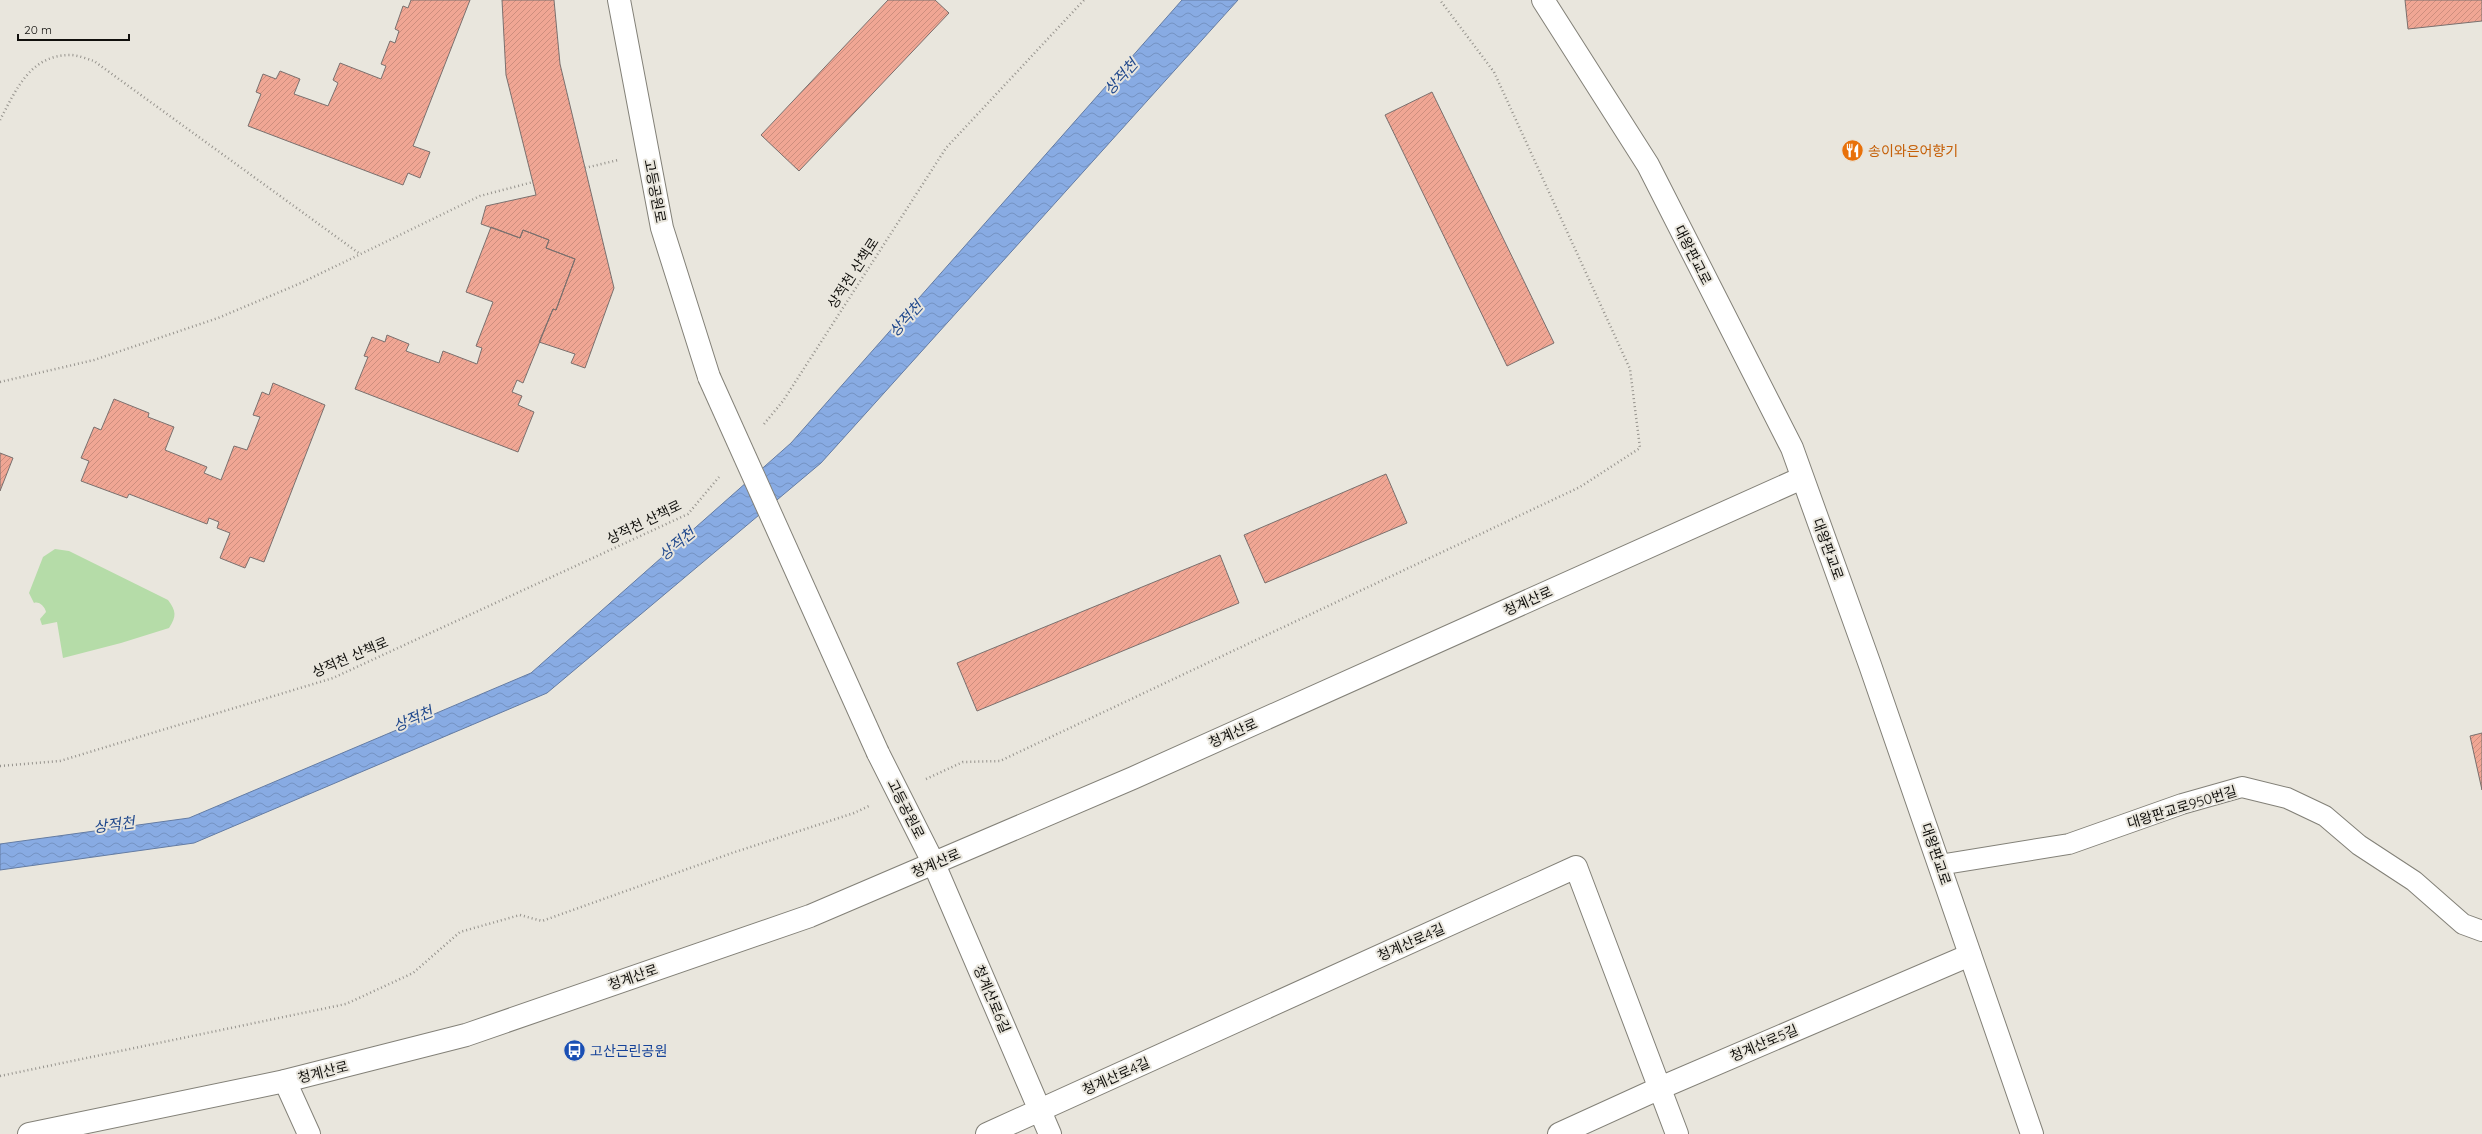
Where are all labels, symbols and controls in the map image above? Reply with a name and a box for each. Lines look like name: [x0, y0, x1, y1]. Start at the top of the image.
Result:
scale bar: [18, 16, 129, 42]
text: 20 m: [24, 22, 52, 37]
water label: 상적천: [1100, 53, 1143, 98]
restaurant icon: 송이와은어향기: [1839, 138, 1865, 164]
place label: 송이와은어향기: [1868, 142, 1958, 160]
street label: 고등공원로: [640, 158, 670, 224]
street label: 대왕판교로: [1670, 222, 1716, 288]
street label: 상적천 산책로: [823, 234, 883, 312]
water label: 상적천: [885, 295, 928, 340]
street label: 상적천 산책로: [604, 497, 684, 547]
street label: 대왕판교로: [1809, 516, 1848, 582]
water label: 상적천: [655, 524, 699, 564]
street label: 청계산로: [1501, 582, 1555, 620]
street label: 상적천 산책로: [309, 633, 391, 681]
water label: 상적천: [390, 701, 438, 735]
street label: 청계산로: [1206, 714, 1260, 752]
street label: 고등공원로: [883, 776, 929, 842]
street label: 대왕판교로950번길: [2125, 782, 2239, 832]
water label: 상적천: [92, 812, 138, 836]
street label: 대왕판교로: [1917, 821, 1955, 887]
street label: 청계산로: [909, 845, 963, 881]
street label: 청계산로4길: [1375, 919, 1447, 965]
street label: 청계산로: [606, 960, 660, 994]
street label: 청계산로6길: [970, 962, 1014, 1036]
street label: 청계산로5길: [1727, 1021, 1801, 1065]
bus stop icon: 고산근린공원: [562, 1038, 588, 1064]
place label: 고산근린공원: [590, 1042, 667, 1060]
street label: 청계산로4길: [1080, 1053, 1152, 1099]
street label: 청계산로: [296, 1057, 350, 1087]

